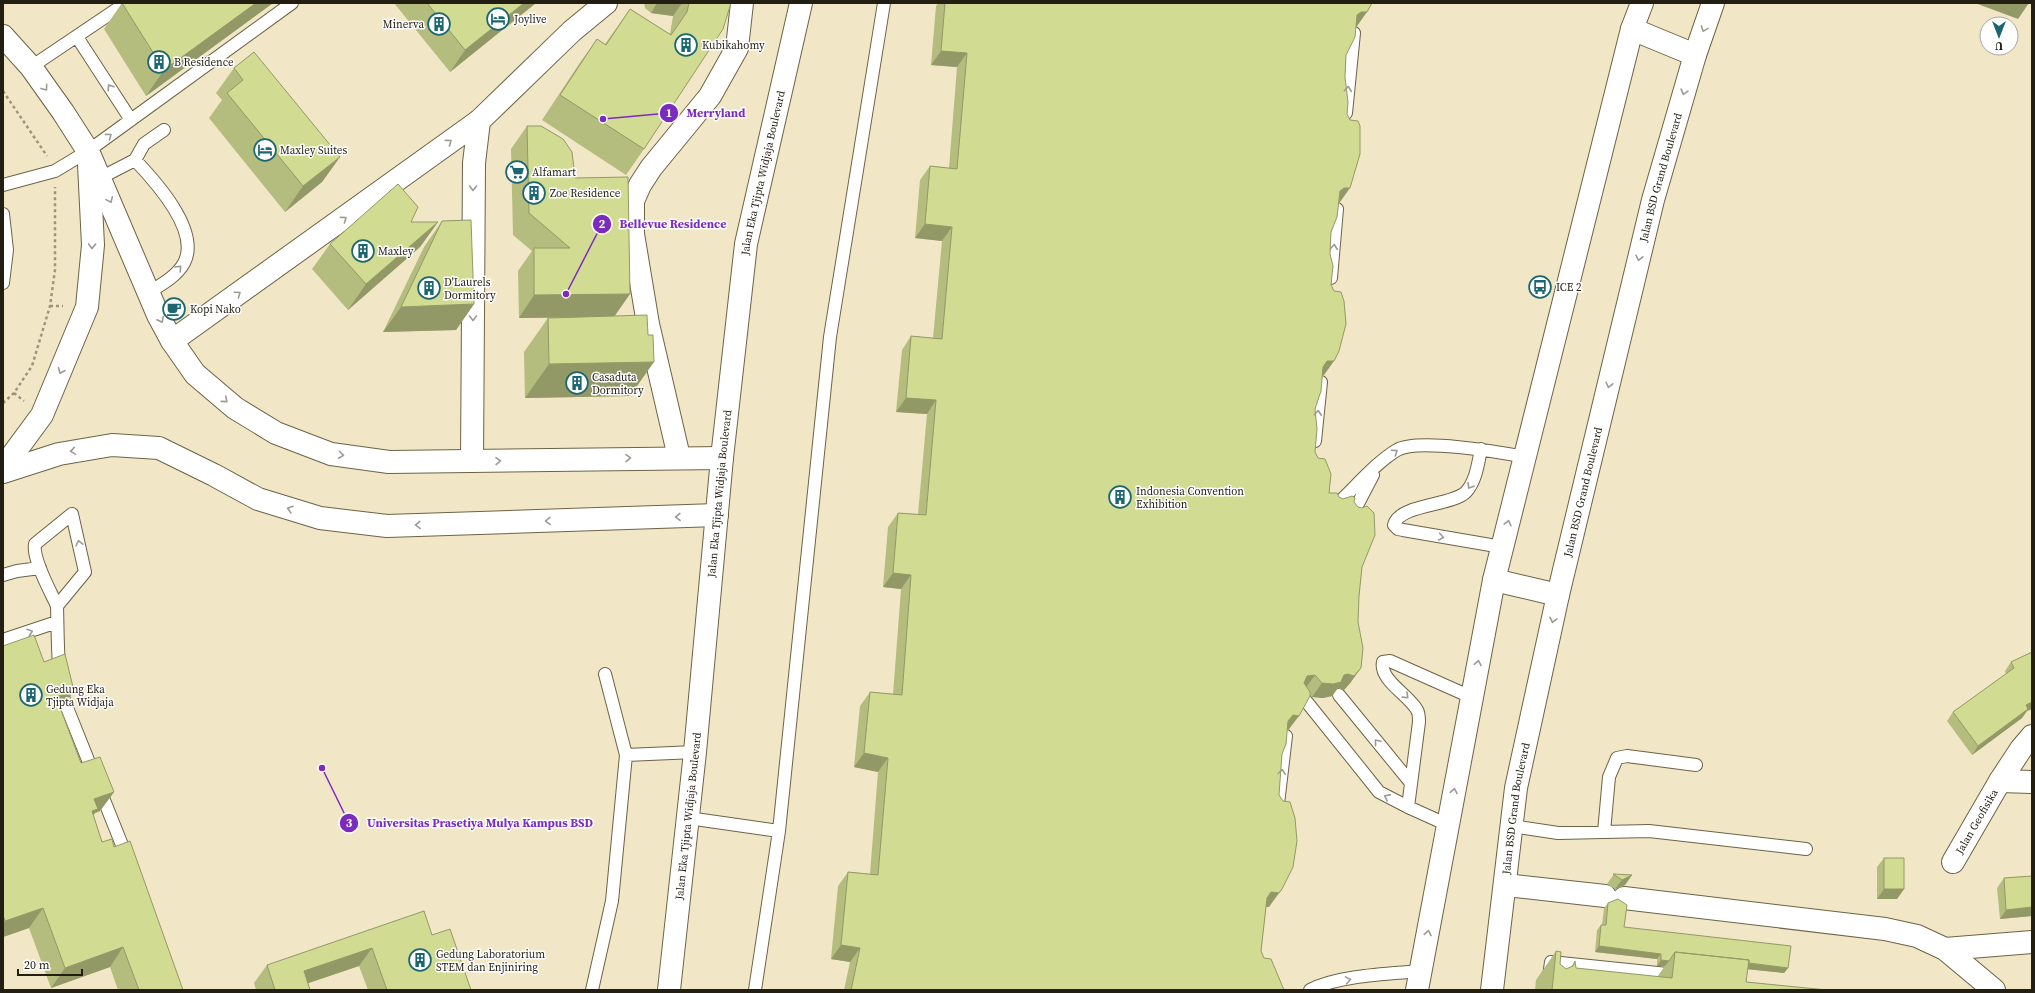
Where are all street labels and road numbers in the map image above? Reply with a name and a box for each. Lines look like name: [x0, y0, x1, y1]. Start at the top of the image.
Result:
street label: Jalan Eka Tjipta Widjaja Boulevard: [737, 88, 788, 257]
street label: Jalan BSD Grand Boulevard: [1635, 110, 1686, 244]
street label: Jalan Eka Tjipta Widjaja Boulevard: [703, 408, 735, 579]
street label: Jalan BSD Grand Boulevard: [1560, 425, 1606, 559]
street label: Jalan Eka Tjipta Widjaja Boulevard: [671, 731, 704, 901]
street label: Jalan BSD Grand Boulevard: [1498, 741, 1533, 876]
street label: Jalan Geofisika: [1951, 786, 2002, 858]

